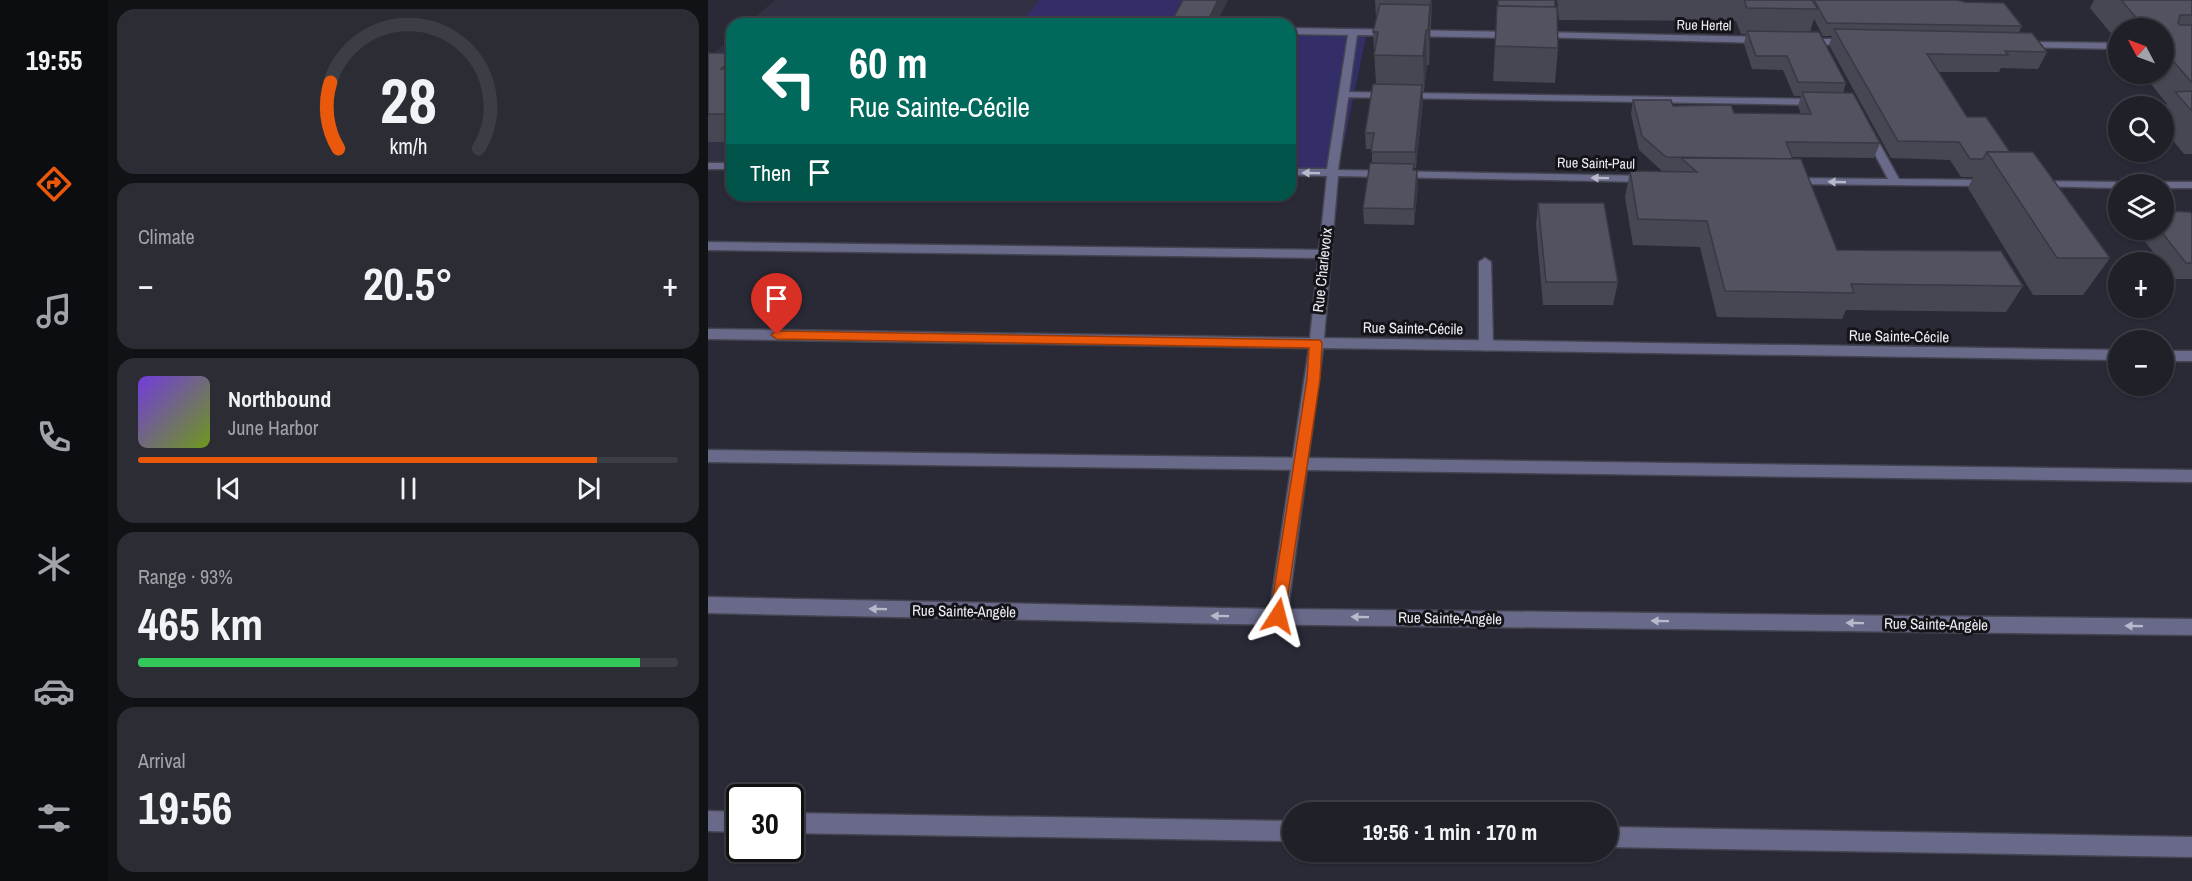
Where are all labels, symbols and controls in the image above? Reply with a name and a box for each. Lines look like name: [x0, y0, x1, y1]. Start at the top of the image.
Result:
street label: Rue Hertel: [1676, 16, 1732, 34]
north arrow: [2108, 18, 2174, 84]
map controls: [2108, 18, 2174, 396]
text: 60 m: [849, 35, 928, 91]
text: 19:55: [26, 42, 82, 78]
icon: left: [750, 42, 828, 120]
text: 28: [380, 58, 436, 142]
text: Rue Sainte-Cécile: [849, 89, 1030, 125]
button: search: [2108, 96, 2174, 162]
text: km/h: [389, 132, 427, 161]
street label: Rue Saint-Paul: [1557, 153, 1635, 173]
icon: arrive: [803, 156, 836, 189]
text: Then: [750, 158, 791, 188]
icon: directions: [33, 163, 75, 205]
one-way arrow: [1302, 168, 1321, 178]
one-way arrow: [1590, 173, 1609, 183]
button: layers: [2108, 174, 2174, 240]
one-way arrow: [1827, 177, 1846, 186]
text: Climate: [138, 223, 195, 250]
street label: Rue Charlevoix: [1307, 226, 1337, 313]
button: +: [2108, 252, 2174, 318]
text: 20.5°: [363, 253, 453, 314]
text: −: [138, 262, 154, 306]
text: +: [662, 262, 678, 306]
pin: [751, 273, 802, 335]
icon: arrive: [760, 282, 793, 315]
icon: music: [33, 290, 75, 332]
street label: Rue Sainte-Cécile: [1363, 317, 1464, 339]
street label: Rue Sainte-Cécile: [1849, 325, 1950, 347]
button: −: [2108, 330, 2174, 396]
text: Northbound: [228, 384, 331, 414]
text: June Harbor: [228, 414, 318, 441]
icon: phone: [33, 416, 75, 458]
icon: previous: [212, 472, 245, 505]
icon: pause: [392, 472, 425, 505]
icon: next: [572, 472, 605, 505]
icon: climate: [33, 543, 75, 585]
text: Range · 93%: [138, 563, 233, 590]
position arrow: [1246, 584, 1310, 648]
text: 465 km: [138, 593, 263, 654]
street label: Rue Sainte-Angèle: [912, 600, 1016, 622]
one-way arrow: [868, 604, 887, 614]
street label: Rue Sainte-Angèle: [1398, 607, 1502, 629]
one-way arrow: [1210, 611, 1229, 621]
one-way arrow: [1350, 613, 1369, 622]
street label: Rue Sainte-Angèle: [1884, 613, 1988, 635]
one-way arrow: [1650, 616, 1669, 626]
one-way arrow: [1845, 618, 1864, 628]
one-way arrow: [2124, 622, 2143, 631]
icon: car: [33, 670, 75, 712]
text: Arrival: [138, 747, 185, 774]
text: 19:56: [138, 777, 232, 838]
speed limit sign: 30: [726, 784, 804, 862]
icon: filters: [33, 797, 75, 839]
text: 19:56 · 1 min · 170 m: [1363, 817, 1537, 847]

